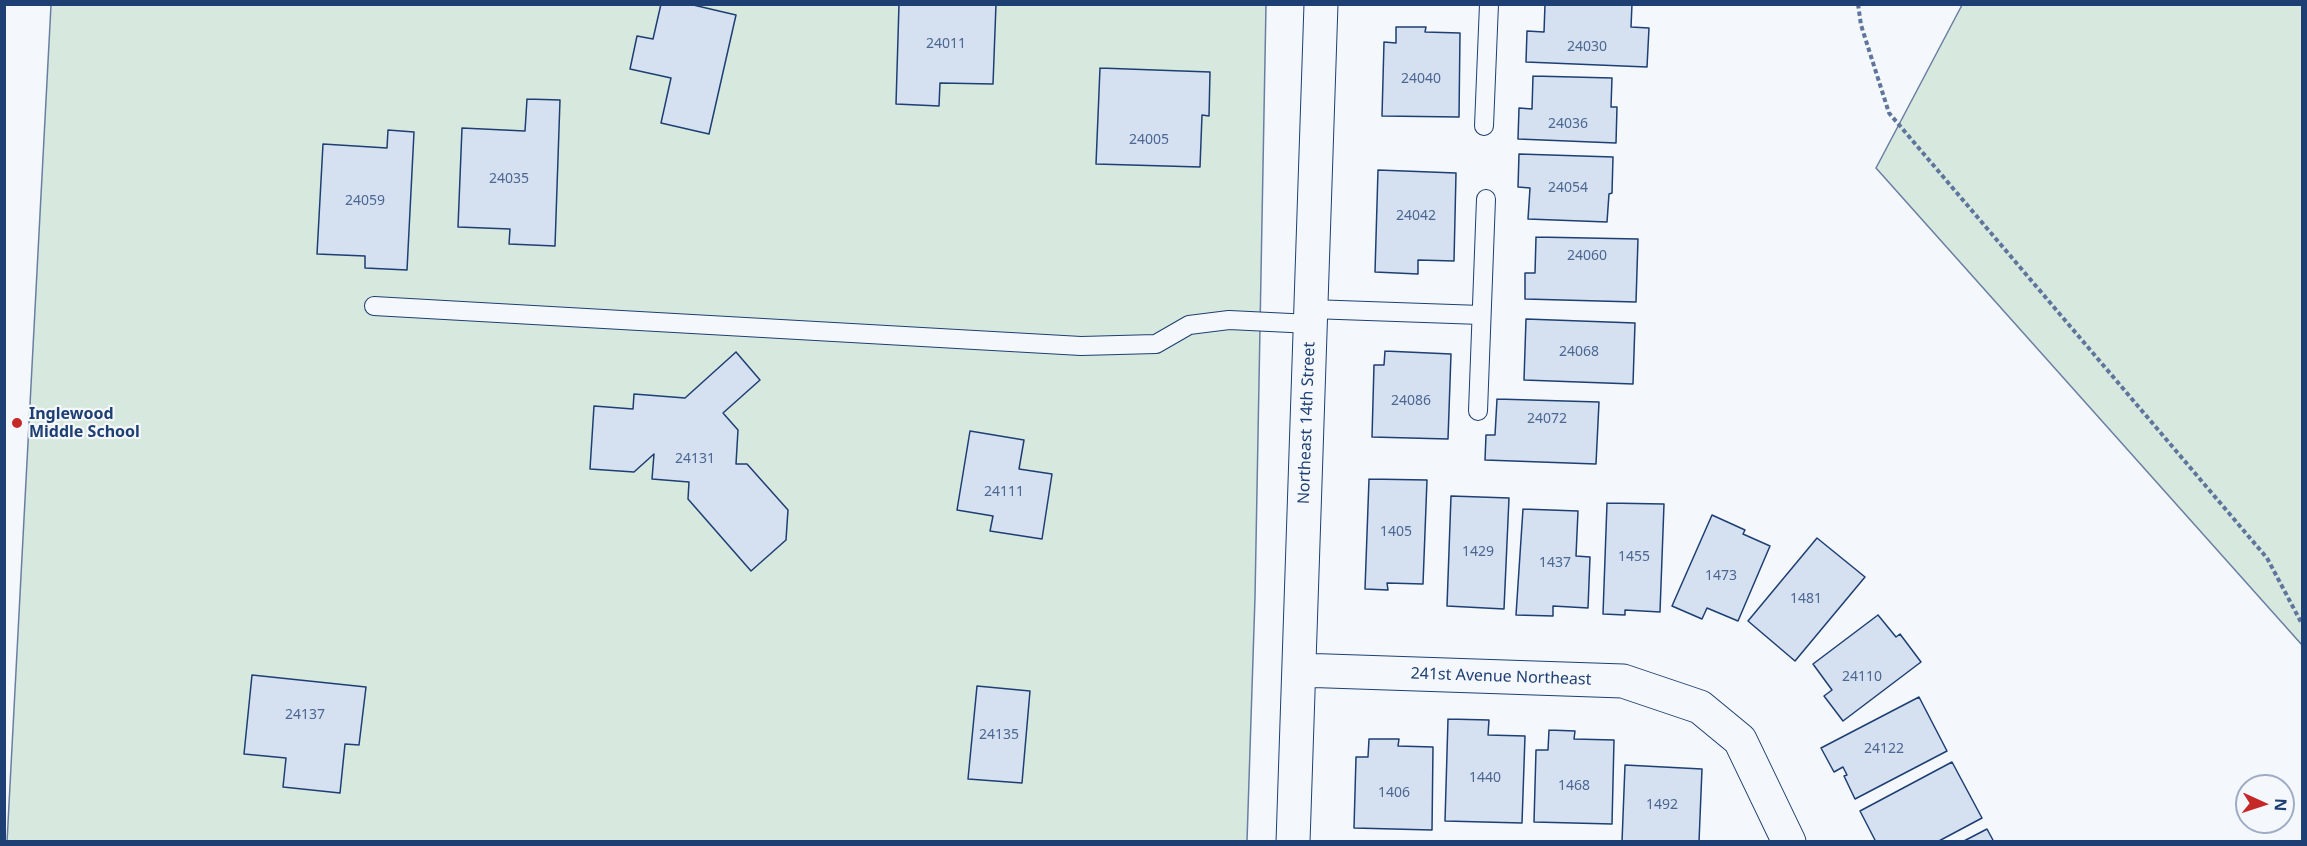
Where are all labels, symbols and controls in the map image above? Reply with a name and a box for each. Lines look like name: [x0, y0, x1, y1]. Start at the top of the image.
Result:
house number: 24011: [926, 36, 966, 52]
house number: 24030: [1567, 39, 1607, 55]
house number: 24040: [1401, 71, 1441, 87]
house number: 24036: [1548, 116, 1588, 132]
house number: 24005: [1129, 132, 1169, 148]
house number: 24035: [489, 171, 529, 187]
house number: 24054: [1548, 180, 1588, 196]
house number: 24059: [345, 193, 385, 209]
house number: 24042: [1396, 208, 1436, 224]
house number: 24060: [1567, 248, 1607, 264]
street label: Northeast 14th Street: [1295, 341, 1319, 505]
house number: 24068: [1559, 344, 1599, 360]
house number: 24086: [1391, 393, 1431, 409]
place label: Inglewood Middle School: [29, 404, 140, 442]
house number: 24072: [1527, 411, 1567, 427]
marker: Inglewood Middle School: [10, 416, 24, 430]
house number: 24131: [675, 451, 715, 467]
house number: 24111: [984, 484, 1024, 500]
house number: 1405: [1380, 524, 1412, 540]
house number: 1429: [1462, 544, 1494, 560]
house number: 1455: [1618, 549, 1650, 565]
house number: 1437: [1539, 555, 1571, 571]
house number: 1473: [1705, 568, 1737, 584]
house number: 1481: [1790, 591, 1822, 607]
street label: 241st Avenue Northeast: [1410, 664, 1592, 690]
house number: 24110: [1842, 669, 1882, 685]
house number: 24137: [285, 707, 325, 723]
house number: 24135: [979, 727, 1019, 743]
house number: 24122: [1864, 741, 1904, 757]
house number: 1440: [1469, 770, 1501, 786]
north arrow: [2235, 774, 2295, 834]
house number: 1468: [1558, 778, 1590, 794]
house number: 1406: [1378, 785, 1410, 801]
house number: 1492: [1646, 797, 1678, 813]
text: N: [2270, 798, 2292, 812]

